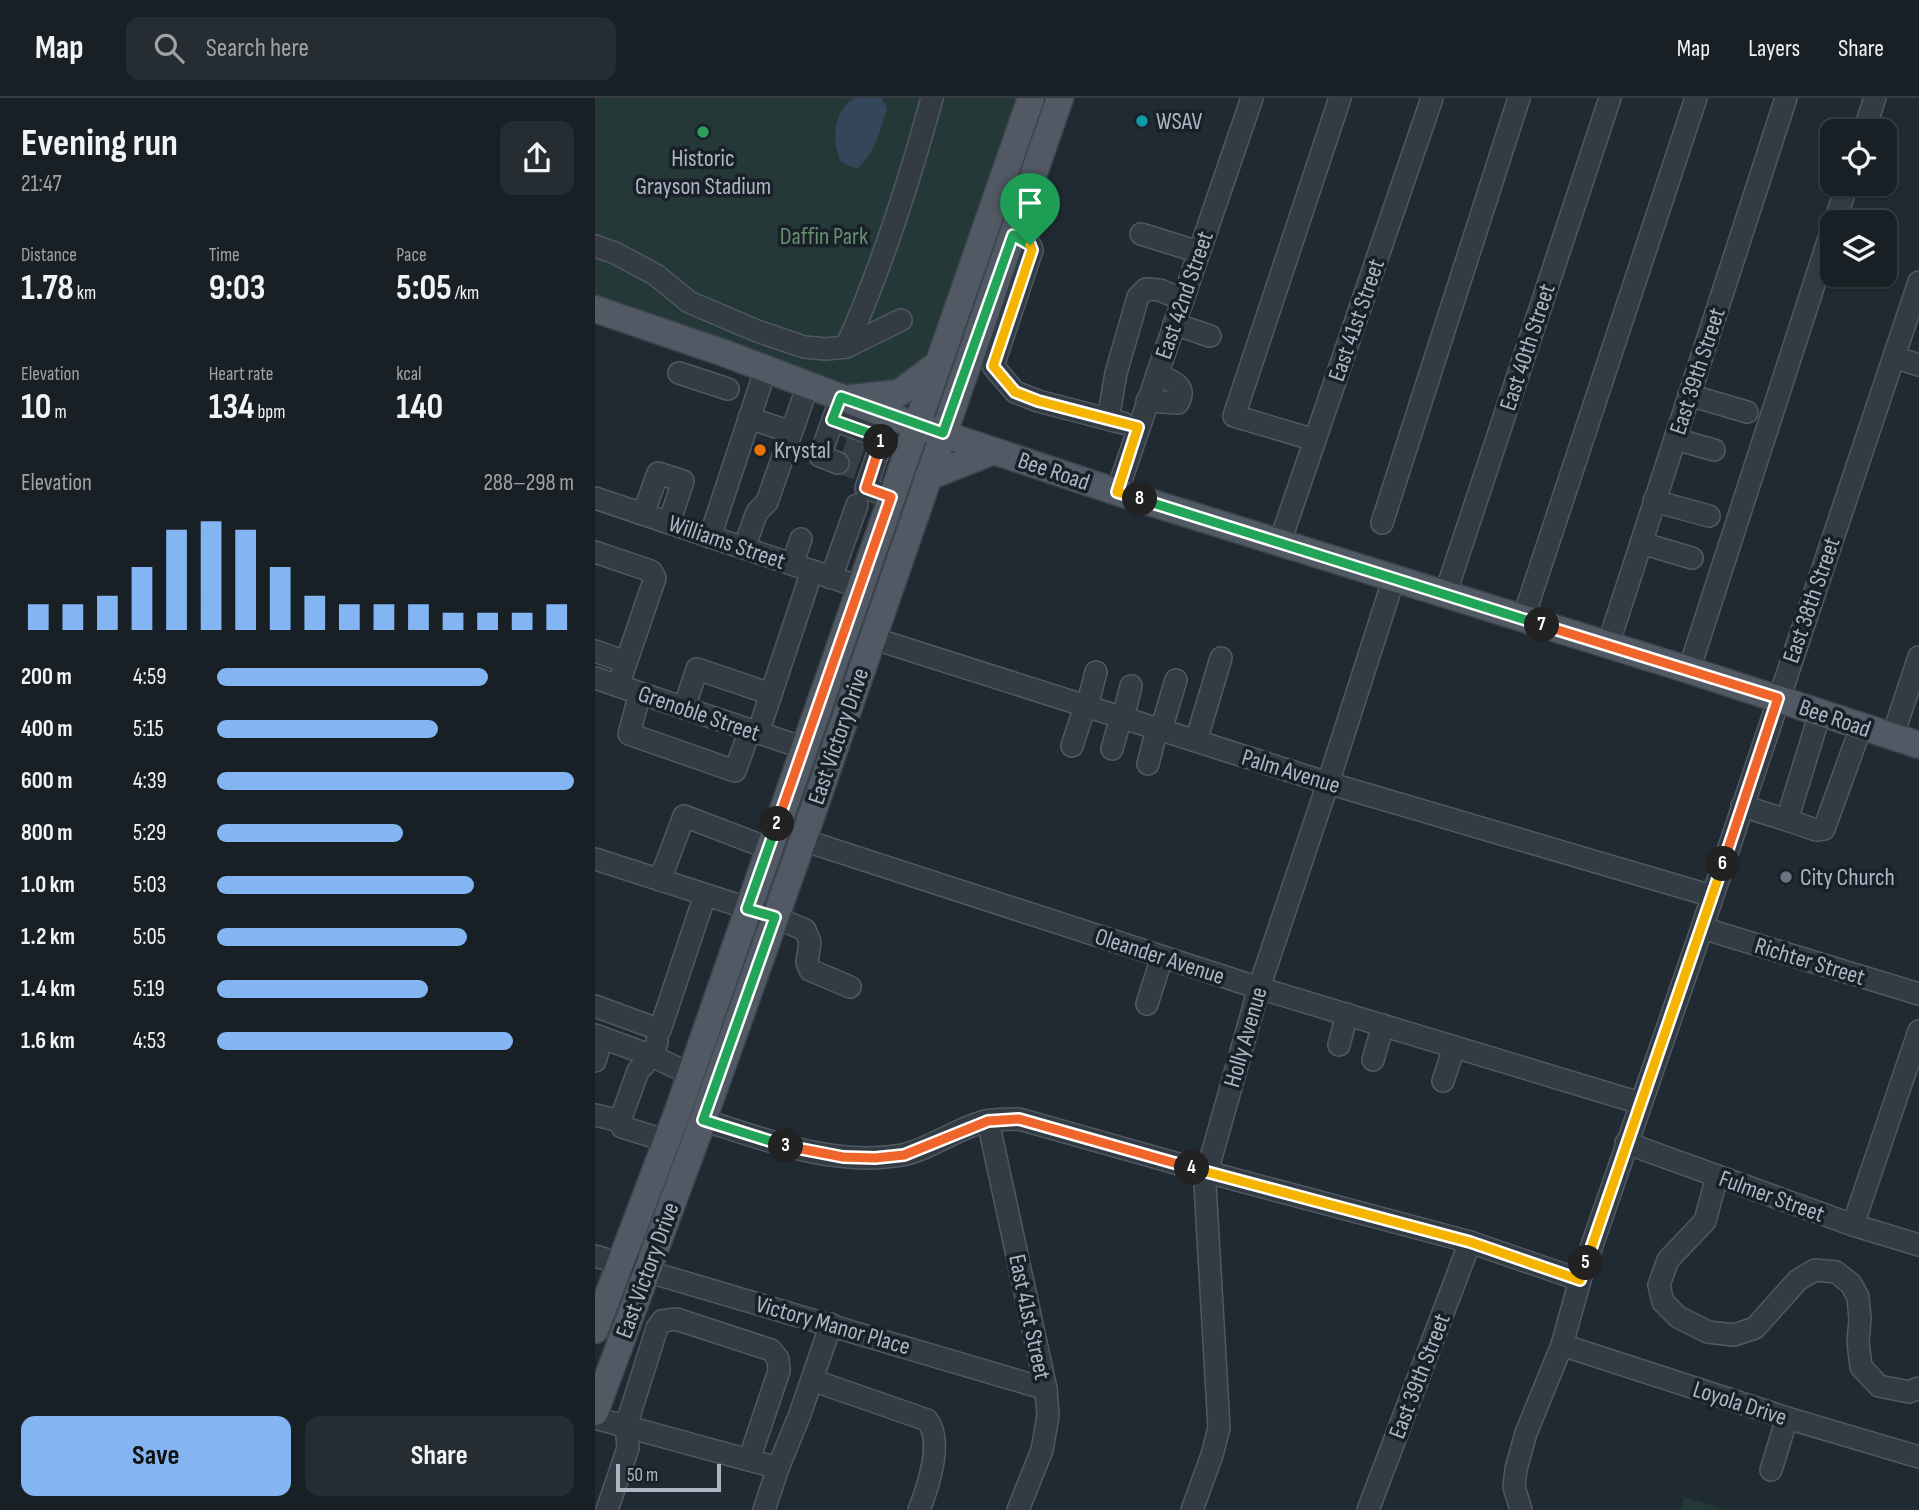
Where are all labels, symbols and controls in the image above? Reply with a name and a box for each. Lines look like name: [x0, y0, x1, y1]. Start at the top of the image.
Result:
search box: [126, 17, 616, 80]
text: Map: [35, 28, 84, 68]
icon: search: [150, 29, 188, 67]
text: Search here: [206, 33, 309, 64]
text: Map: [1677, 34, 1710, 63]
text: Layers: [1748, 34, 1800, 63]
text: Share: [1838, 34, 1884, 63]
place label: WSAV: [1156, 107, 1202, 136]
marker: WSAV: [1134, 113, 1150, 129]
map controls: [1820, 119, 1897, 287]
button: locate: [1820, 119, 1897, 196]
text: Evening run: [21, 121, 178, 166]
button: share: [500, 121, 574, 195]
marker: Historic Grayson Stadium: [695, 124, 711, 140]
place label: Historic Grayson Stadium: [635, 144, 771, 201]
text: 21:47: [21, 170, 62, 198]
pin: [1000, 173, 1060, 245]
icon: arrive: [1011, 184, 1049, 222]
button: layers: [1820, 210, 1897, 287]
park label: Daffin Park: [780, 222, 868, 251]
street label: East 42nd Street: [1149, 227, 1220, 363]
text: Distance: [21, 244, 77, 267]
text: Time: [209, 244, 240, 267]
text: Pace: [396, 244, 427, 267]
street label: East 41st Street: [1322, 255, 1391, 385]
text: 1.78: [21, 267, 74, 310]
text: 9:03: [209, 267, 265, 310]
text: 5:05: [396, 267, 452, 310]
street label: East 40th Street: [1493, 280, 1562, 414]
text: km: [74, 282, 96, 305]
text: /km: [452, 282, 479, 305]
street label: East 39th Street: [1663, 304, 1732, 438]
text: Elevation: [21, 363, 80, 386]
text: Heart rate: [209, 363, 274, 386]
text: kcal: [396, 363, 421, 386]
text: 10: [21, 386, 51, 429]
text: 134: [209, 386, 254, 429]
text: 140: [396, 386, 443, 429]
text: m: [51, 401, 67, 424]
text: bpm: [254, 401, 285, 424]
pin: 1: [863, 424, 899, 460]
text: 1: [877, 430, 884, 453]
place label: Krystal: [774, 436, 831, 465]
marker: Krystal: [752, 442, 768, 458]
street label: Bee Road: [1014, 446, 1093, 497]
text: Elevation: [21, 469, 92, 497]
text: 288–298 m: [483, 469, 574, 497]
pin: 8: [1123, 482, 1157, 516]
text: 8: [1135, 487, 1144, 510]
street label: Williams Street: [665, 509, 789, 576]
street label: East 38th Street: [1776, 533, 1847, 667]
pin: 7: [1525, 608, 1559, 642]
text: 7: [1537, 613, 1546, 636]
text: 200 m: [21, 663, 72, 691]
text: 4:59: [133, 663, 166, 691]
street label: East Victory Drive: [802, 664, 875, 808]
street label: Grenoble Street: [634, 679, 764, 748]
street label: Bee Road: [1795, 693, 1874, 744]
text: 400 m: [21, 715, 72, 743]
text: 5:15: [133, 715, 164, 743]
street label: Palm Avenue: [1238, 743, 1344, 800]
text: 600 m: [21, 767, 73, 795]
text: 4:39: [133, 767, 167, 795]
pin: 2: [759, 806, 795, 842]
text: 2: [772, 812, 781, 835]
text: 800 m: [21, 819, 73, 847]
text: 5:29: [133, 819, 166, 847]
pin: 6: [1705, 846, 1741, 882]
text: 6: [1718, 852, 1727, 875]
place label: City Church: [1800, 863, 1895, 892]
marker: City Church: [1778, 869, 1794, 885]
text: 1.0 km: [21, 871, 75, 899]
text: 5:03: [133, 871, 166, 899]
street label: Oleander Avenue: [1091, 922, 1228, 991]
text: 1.2 km: [21, 923, 75, 951]
text: 5:05: [133, 923, 166, 951]
street label: Richter Street: [1751, 931, 1868, 992]
text: 1.4 km: [21, 975, 75, 1003]
text: 5:19: [133, 975, 165, 1003]
street label: Holly Avenue: [1217, 984, 1274, 1091]
text: 1.6 km: [21, 1027, 75, 1055]
text: 4:53: [133, 1027, 166, 1055]
pin: 3: [769, 1128, 803, 1164]
text: 3: [781, 1134, 790, 1157]
pin: 4: [1175, 1150, 1209, 1186]
text: 4: [1187, 1156, 1196, 1179]
street label: Fulmer Street: [1715, 1164, 1828, 1229]
street label: East Victory Drive: [609, 1198, 685, 1342]
pin: 5: [1569, 1246, 1604, 1280]
text: 5: [1581, 1251, 1590, 1274]
street label: East 41st Street: [1002, 1252, 1057, 1382]
street label: Victory Manor Place: [752, 1290, 913, 1361]
street label: East 39th Street: [1382, 1310, 1457, 1443]
street label: Loyola Drive: [1689, 1375, 1790, 1432]
button: Save: [21, 1416, 291, 1496]
button: Share: [305, 1416, 574, 1496]
scale bar: [616, 1461, 721, 1493]
text: 50 m: [627, 1464, 658, 1487]

